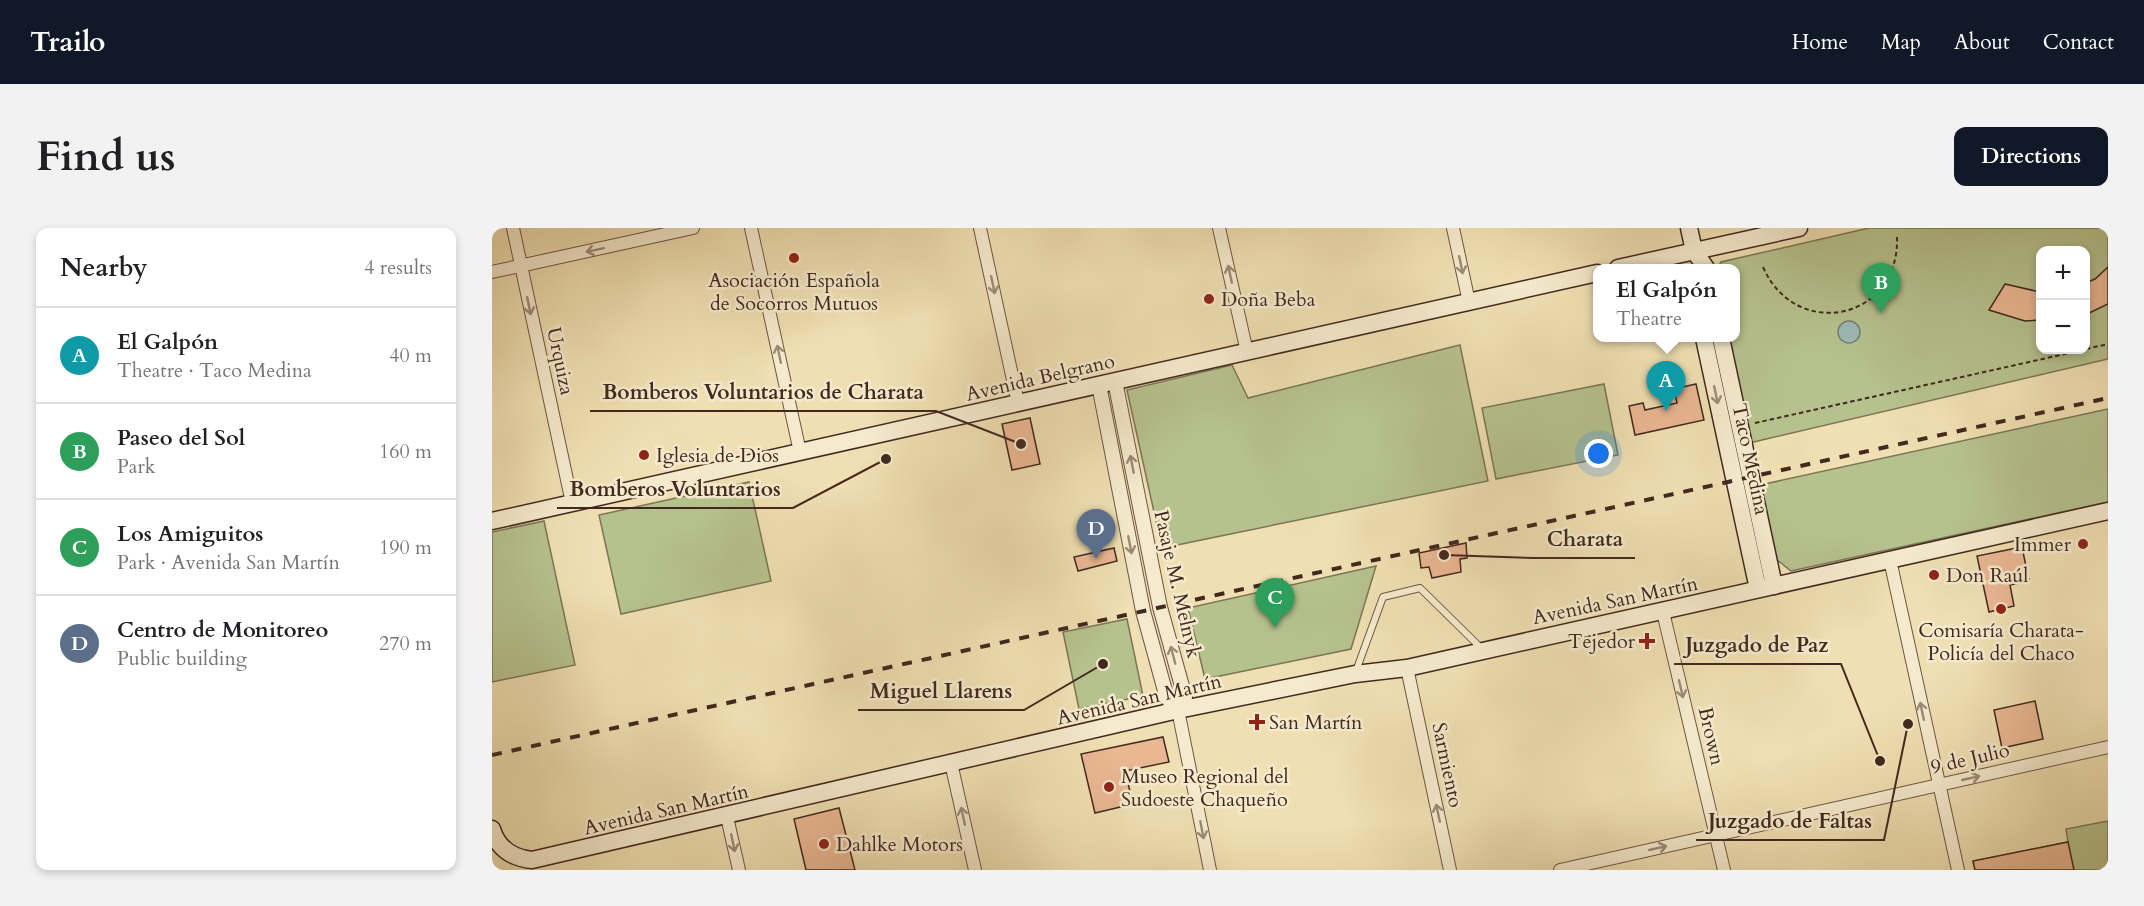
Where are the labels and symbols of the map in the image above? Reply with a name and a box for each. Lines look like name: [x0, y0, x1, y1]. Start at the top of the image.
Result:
one-way arrow: [586, 244, 605, 256]
marker: Asociación Española de Socorros Mutuos: [787, 251, 801, 265]
one-way arrow: [1455, 255, 1467, 274]
pin: B: [1862, 264, 1900, 313]
one-way arrow: [1223, 265, 1235, 284]
place label: Asociación Española de Socorros Mutuos: [708, 267, 880, 317]
one-way arrow: [987, 275, 999, 294]
place label: Doña Beba: [1221, 286, 1316, 313]
marker: Doña Beba: [1202, 292, 1216, 306]
one-way arrow: [524, 296, 536, 315]
street label: Urquiza: [540, 325, 581, 398]
one-way arrow: [772, 344, 784, 363]
street label: Avenida Belgrano: [963, 347, 1117, 408]
pin: A: [1646, 362, 1686, 411]
callout: Bomberos Voluntarios de Charata: [590, 372, 936, 411]
text: Bomberos Voluntarios de Charata: [602, 378, 924, 407]
one-way arrow: [1711, 384, 1722, 404]
street label: Taco Medina: [1726, 401, 1776, 517]
your location: [1584, 439, 1613, 468]
place label: Iglesia de Dios: [656, 442, 779, 469]
marker: Iglesia de Dios: [637, 448, 651, 462]
one-way arrow: [1125, 455, 1137, 474]
callout: Bomberos Voluntarios: [557, 469, 793, 508]
text: Bomberos Voluntarios: [569, 475, 781, 504]
street label: Pasaje M. Melnyk: [1147, 508, 1208, 661]
pin: D: [1076, 510, 1116, 559]
callout: Charata: [1534, 519, 1635, 558]
text: Charata: [1547, 525, 1624, 554]
place label: Immer: [2014, 531, 2072, 558]
one-way arrow: [1125, 535, 1136, 555]
marker: Immer: [2076, 537, 2090, 551]
place label: Don Raúl: [1946, 562, 2028, 589]
marker: Don Raúl: [1927, 568, 1941, 582]
street label: Avenida San Martín: [1530, 570, 1701, 631]
pin: C: [1256, 578, 1294, 628]
marker: Comisaría Charata- Policía del Chaco: [1994, 602, 2008, 616]
place label: Comisaría Charata- Policía del Chaco: [1918, 617, 2084, 667]
callout: Juzgado de Paz: [1674, 625, 1841, 664]
place label: Tejedor: [1568, 628, 1636, 655]
text: Juzgado de Paz: [1682, 631, 1829, 660]
marker: Tejedor: [1640, 634, 1654, 648]
one-way arrow: [1167, 646, 1178, 665]
street label: Avenida San Martín: [1054, 667, 1225, 732]
callout: Miguel Llarens: [858, 671, 1024, 710]
text: Miguel Llarens: [870, 677, 1012, 706]
one-way arrow: [1676, 680, 1688, 699]
one-way arrow: [1916, 701, 1927, 721]
street label: Brown: [1692, 704, 1731, 769]
place label: San Martín: [1269, 709, 1363, 736]
marker: San Martín: [1250, 715, 1264, 729]
street label: Sarmiento: [1425, 720, 1470, 810]
street label: 9 de Julio: [1928, 736, 2012, 781]
place label: Museo Regional del Sudoeste Chaqueño: [1121, 763, 1289, 813]
one-way arrow: [1961, 772, 1980, 783]
street label: Avenida San Martín: [581, 777, 752, 842]
marker: Museo Regional del Sudoeste Chaqueño: [1102, 780, 1116, 794]
callout: Juzgado de Faltas: [1696, 801, 1884, 840]
one-way arrow: [1432, 804, 1443, 823]
one-way arrow: [956, 807, 968, 826]
text: Juzgado de Faltas: [1705, 807, 1872, 836]
one-way arrow: [1197, 819, 1208, 839]
place label: Dahlke Motors: [836, 831, 963, 858]
one-way arrow: [728, 834, 740, 853]
marker: Dahlke Motors: [817, 837, 831, 851]
one-way arrow: [1648, 842, 1667, 853]

